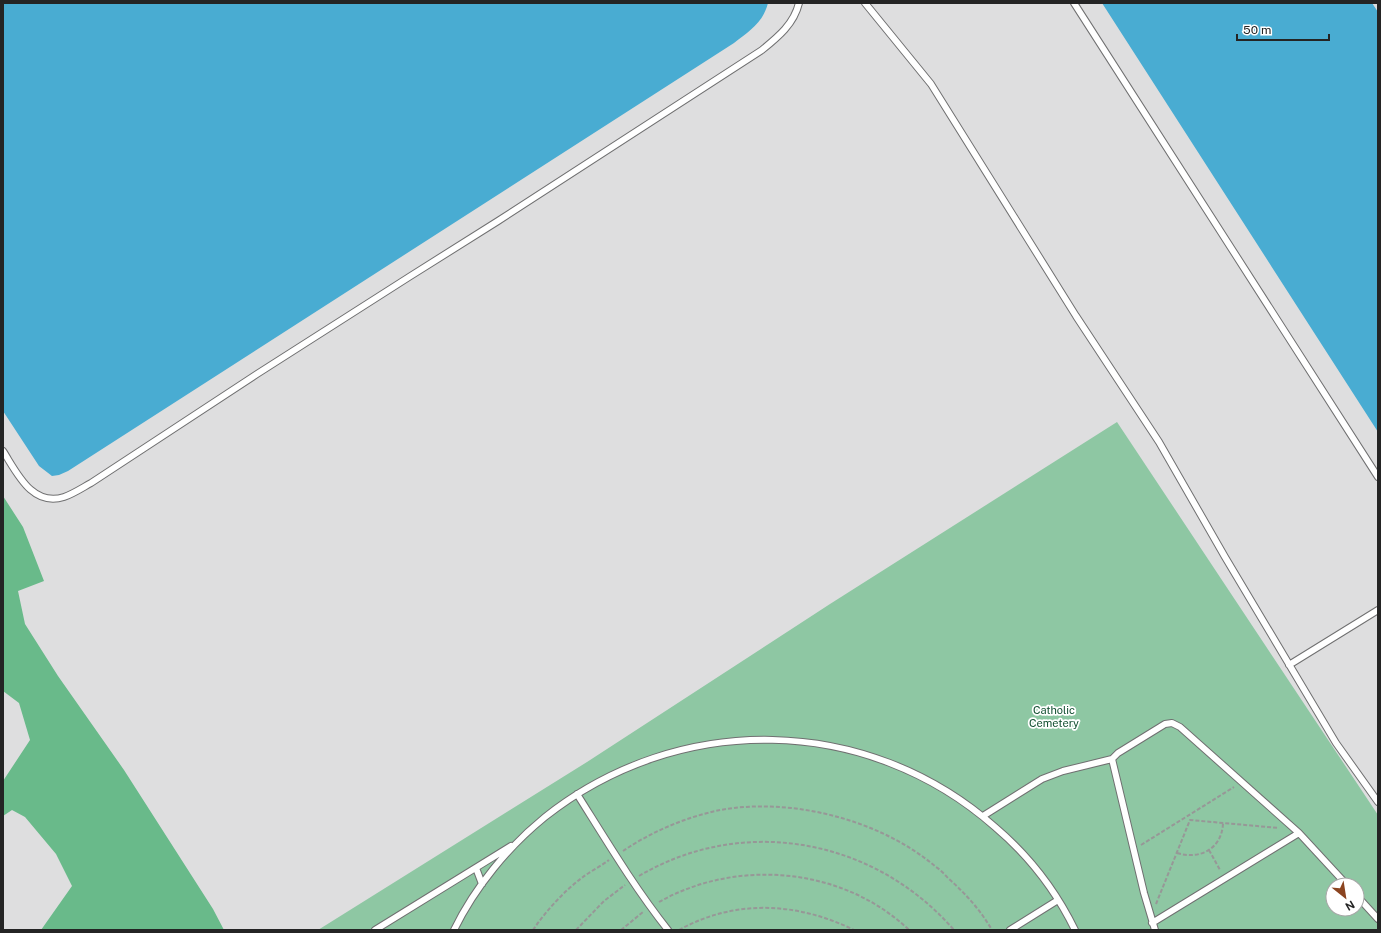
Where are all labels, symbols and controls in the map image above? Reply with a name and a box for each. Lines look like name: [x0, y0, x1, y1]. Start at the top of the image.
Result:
scale bar: [1237, 16, 1329, 42]
text: 50 m: [1243, 23, 1271, 37]
park label: Catholic Cemetery: [1029, 704, 1079, 729]
north arrow: [1325, 877, 1365, 917]
text: N: [1343, 898, 1357, 913]

